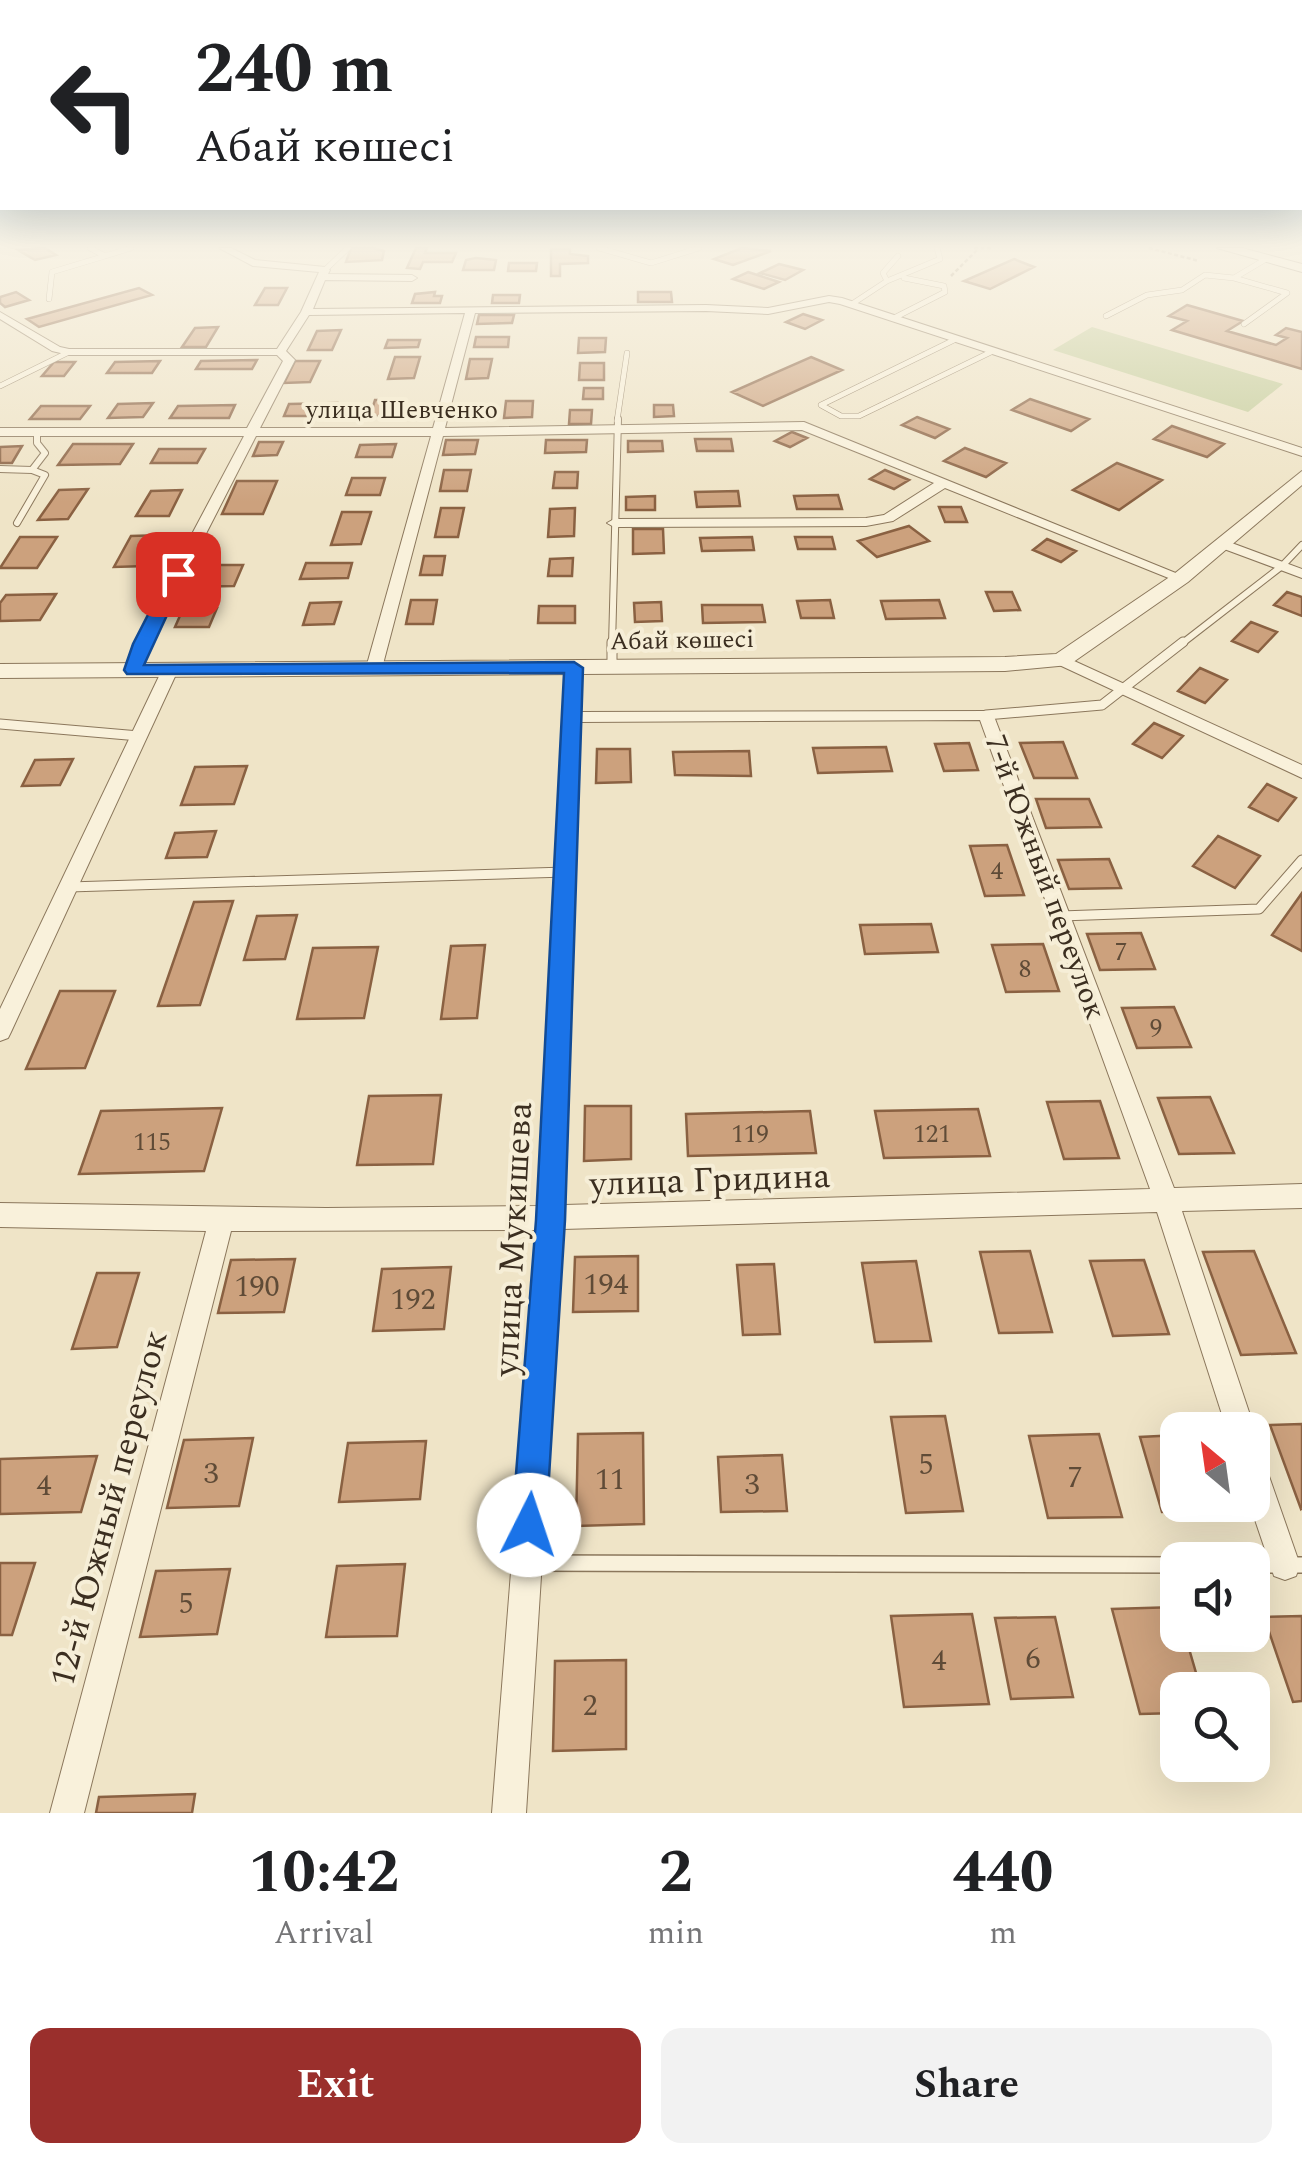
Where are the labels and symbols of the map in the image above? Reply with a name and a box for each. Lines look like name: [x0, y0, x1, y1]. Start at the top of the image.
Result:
street label: улица Шевченко: [305, 392, 498, 430]
pin: [136, 532, 221, 617]
street label: Абай көшесі: [610, 621, 754, 661]
street label: 7-й Южный переулок: [972, 729, 1118, 1026]
house number: 4: [991, 853, 1004, 891]
house number: 7: [1115, 934, 1127, 972]
house number: 8: [1019, 951, 1031, 989]
house number: 9: [1150, 1010, 1162, 1048]
street label: улица Мукишева: [480, 1101, 547, 1379]
house number: 119: [731, 1116, 769, 1154]
house number: 121: [913, 1116, 951, 1154]
house number: 115: [133, 1124, 171, 1162]
street label: улица Гридина: [588, 1150, 831, 1211]
house number: 194: [584, 1262, 629, 1308]
house number: 190: [235, 1264, 280, 1310]
house number: 192: [391, 1277, 436, 1323]
street label: 12-й Южный переулок: [36, 1324, 183, 1693]
north arrow: [1160, 1412, 1270, 1522]
house number: 5: [919, 1442, 934, 1488]
house number: 3: [204, 1451, 219, 1497]
house number: 7: [1068, 1455, 1083, 1501]
house number: 11: [595, 1457, 625, 1503]
house number: 3: [745, 1462, 760, 1508]
house number: 4: [37, 1463, 52, 1509]
position arrow: [477, 1473, 581, 1577]
house number: 5: [179, 1581, 194, 1627]
house number: 6: [1026, 1636, 1041, 1682]
house number: 4: [932, 1638, 947, 1684]
house number: 2: [583, 1683, 598, 1729]

